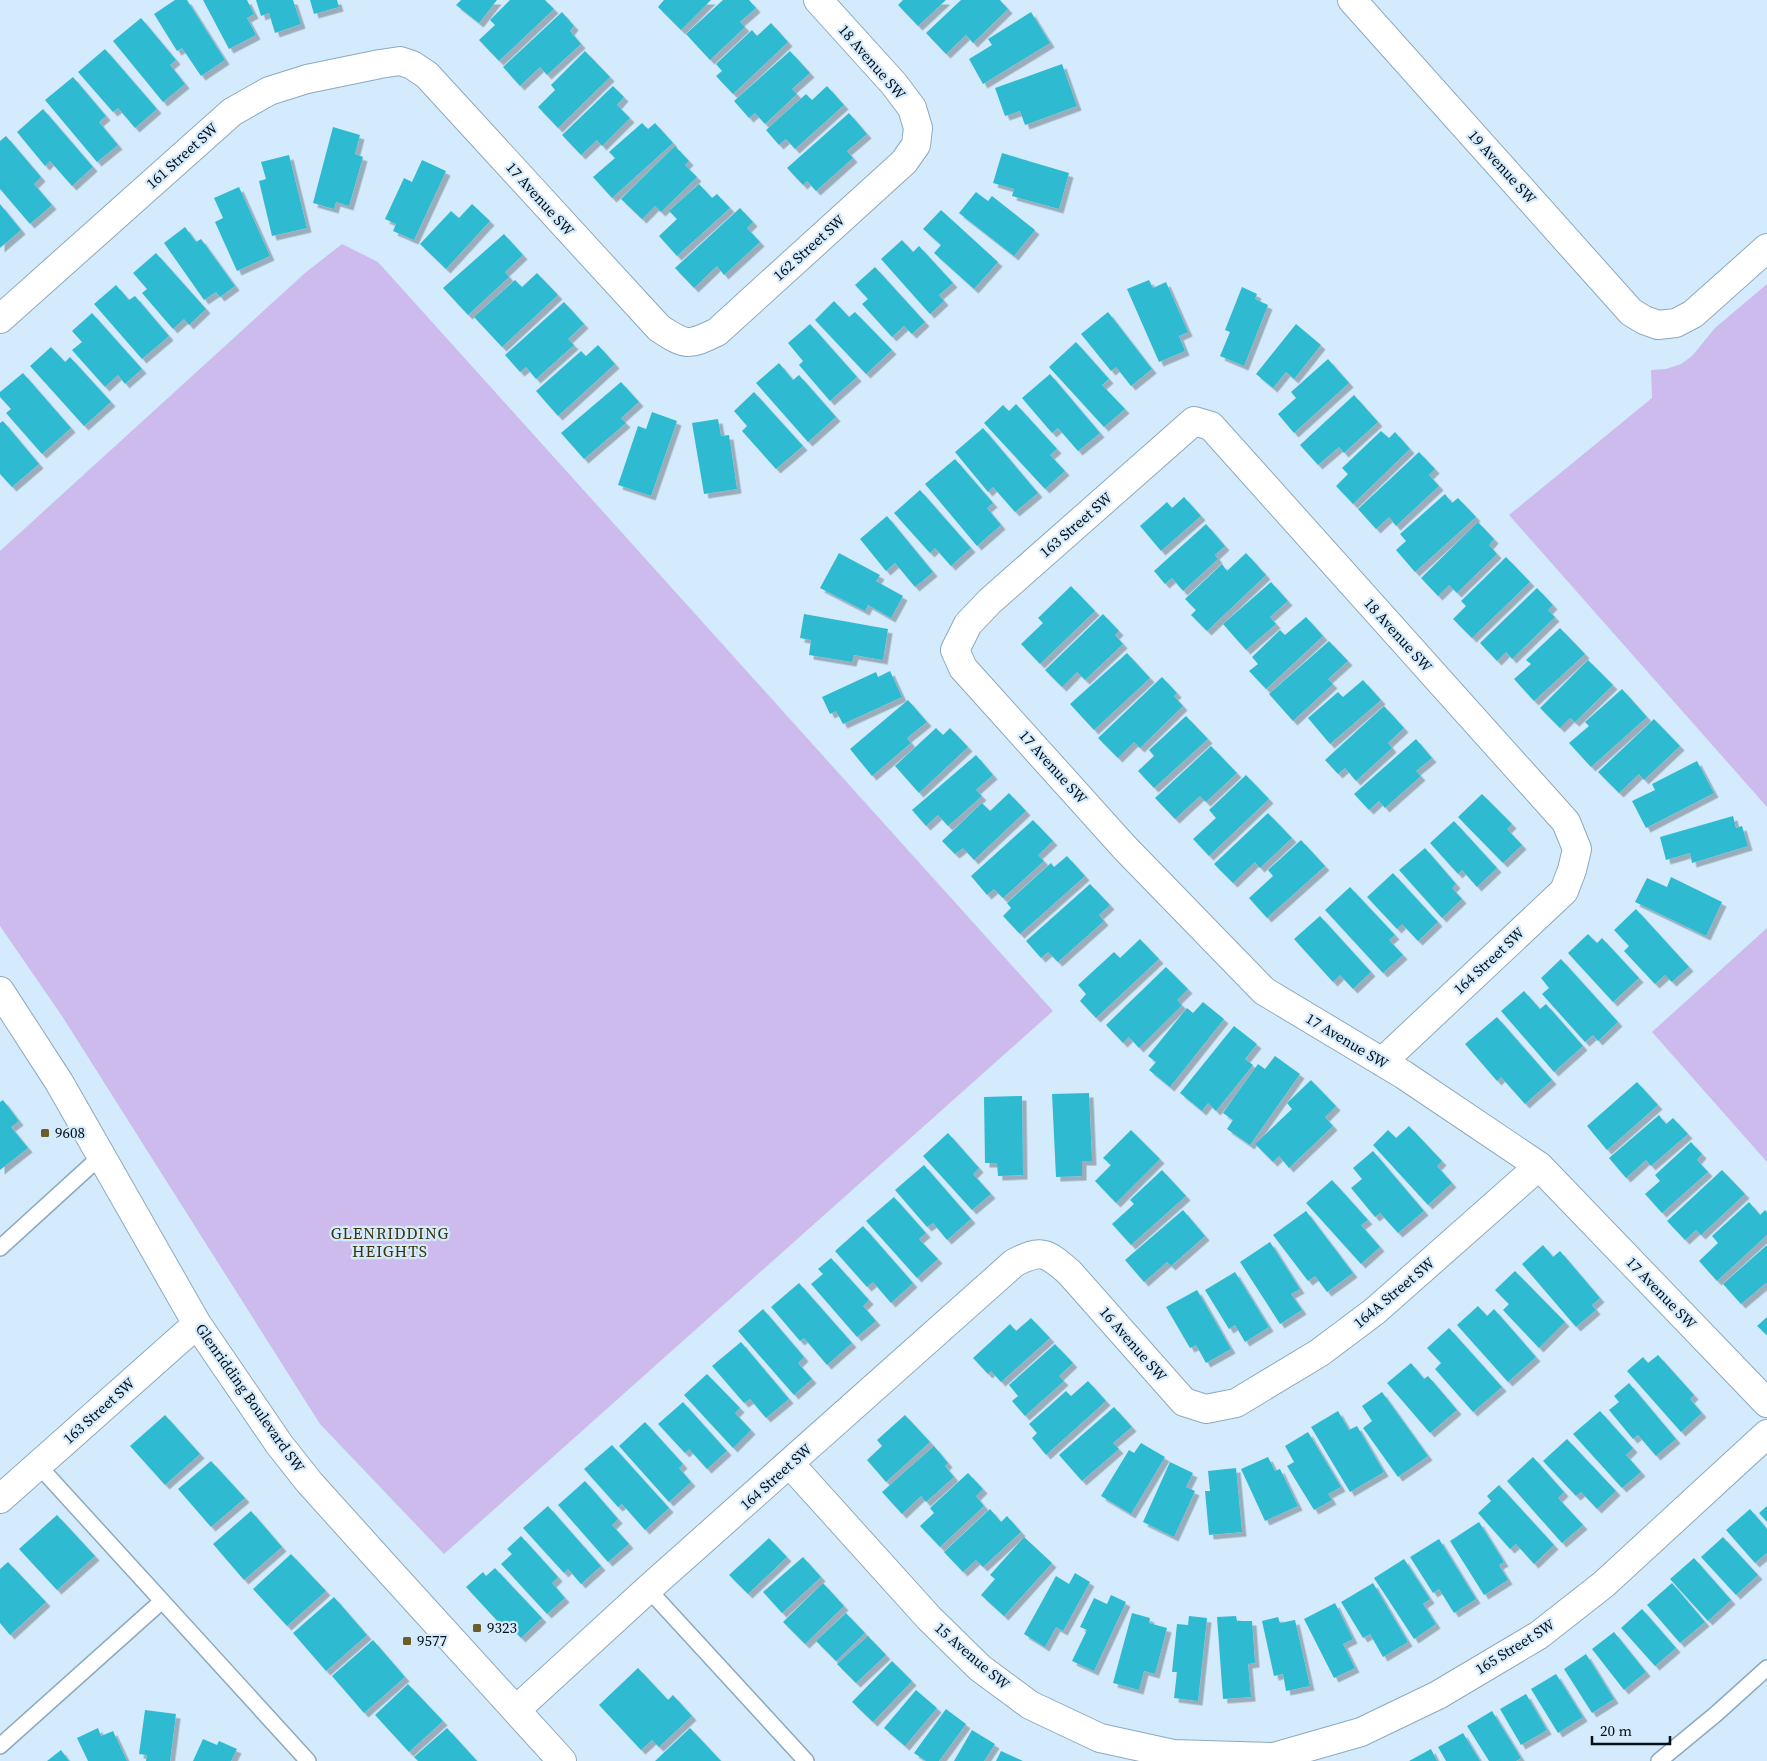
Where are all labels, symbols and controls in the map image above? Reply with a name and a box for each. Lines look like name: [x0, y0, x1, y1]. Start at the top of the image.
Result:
street label: 18 Avenue SW: [834, 20, 911, 104]
street label: 161 Street SW: [141, 117, 223, 194]
street label: 19 Avenue SW: [1463, 125, 1542, 209]
street label: 17 Avenue SW: [501, 157, 580, 241]
street label: 162 Street SW: [768, 209, 850, 286]
street label: 163 Street SW: [1035, 487, 1117, 562]
street label: 18 Avenue SW: [1359, 593, 1438, 677]
street label: 17 Avenue SW: [1014, 725, 1093, 809]
street label: 164 Street SW: [1449, 922, 1529, 999]
street label: 17 Avenue SW: [1302, 1008, 1393, 1074]
place label: 9608: [55, 1122, 85, 1143]
marker: 9608: [39, 1127, 51, 1139]
district label: GLENRIDDING HEIGHTS: [331, 1222, 449, 1262]
street label: 164A Street SW: [1349, 1252, 1439, 1333]
street label: 17 Avenue SW: [1622, 1252, 1702, 1334]
street label: 16 Avenue SW: [1095, 1302, 1172, 1386]
street label: Glenridding Boulevard SW: [191, 1319, 310, 1477]
street label: 163 Street SW: [58, 1372, 140, 1449]
street label: 164 Street SW: [735, 1438, 817, 1515]
street label: 165 Street SW: [1471, 1614, 1559, 1679]
place label: 9323: [487, 1617, 517, 1638]
street label: 15 Avenue SW: [930, 1617, 1015, 1694]
marker: 9323: [471, 1622, 483, 1634]
place label: 9577: [417, 1630, 447, 1651]
marker: 9577: [401, 1635, 413, 1647]
scale bar: [1592, 1714, 1670, 1746]
text: 20 m: [1600, 1720, 1632, 1741]

